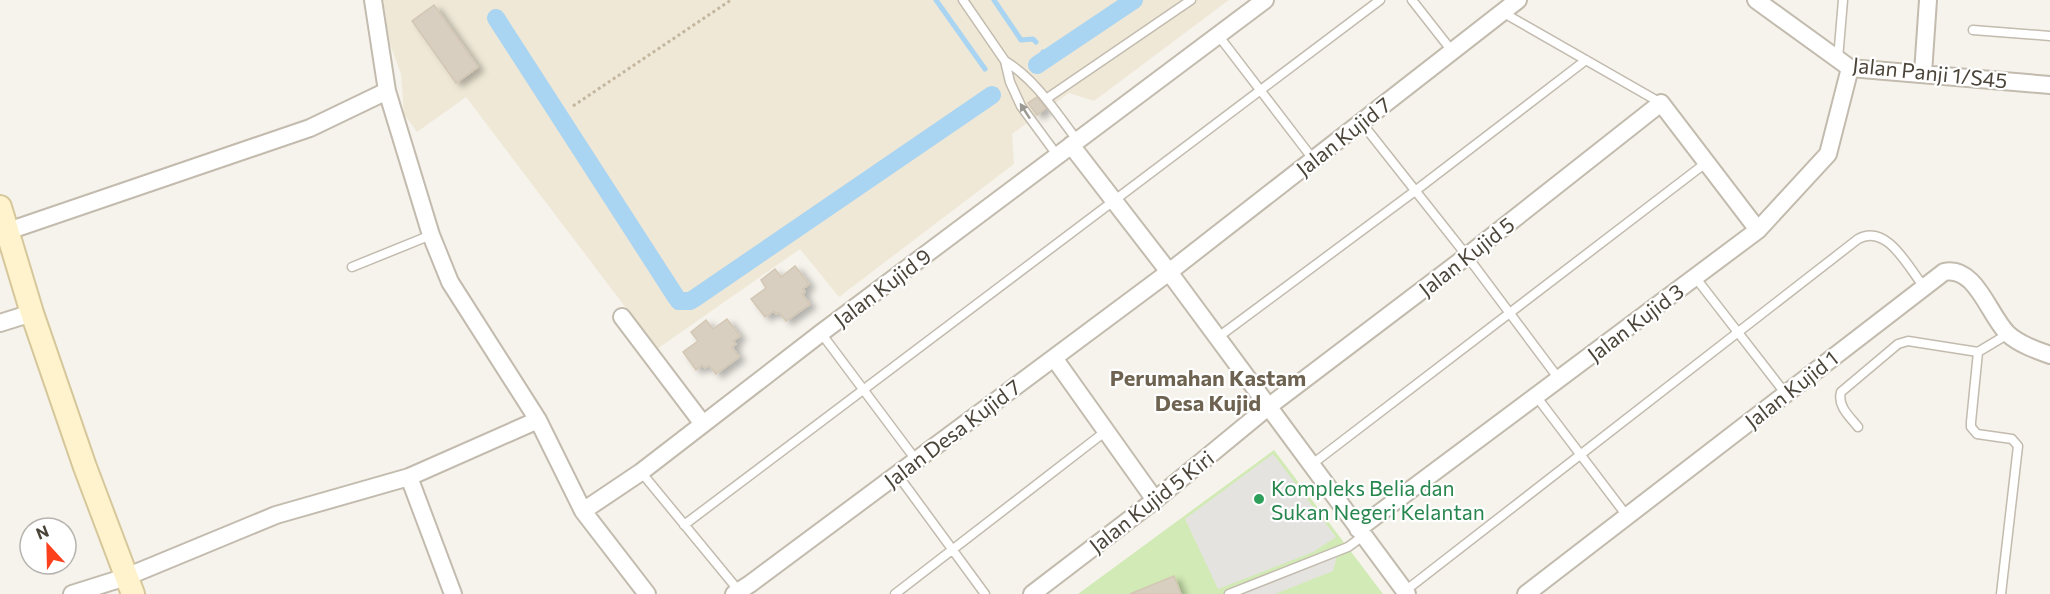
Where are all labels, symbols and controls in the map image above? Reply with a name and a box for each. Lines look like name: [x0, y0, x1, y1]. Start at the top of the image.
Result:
street label: Jalan Panji 1/S45: [1851, 51, 2009, 93]
street label: Jalan Kujid 7: [1291, 91, 1395, 181]
one-way arrow: [1020, 103, 1031, 119]
street label: Jalan Kujid 5: [1413, 211, 1519, 301]
street label: Jalan Kujid 9: [829, 243, 935, 331]
street label: Jalan Kujid 3: [1582, 278, 1688, 366]
street label: Jalan Kujid 1: [1740, 345, 1842, 433]
district label: Perumahan Kastam Desa Kujid: [1110, 364, 1306, 416]
street label: Jalan Desa Kujid 7: [879, 374, 1025, 492]
street label: Jalan Kujid 5 Kiri: [1084, 445, 1218, 557]
place label: Kompleks Belia dan Sukan Negeri Kelantan: [1271, 475, 1485, 524]
marker: Kompleks Belia dan Sukan Negeri Kelantan: [1252, 492, 1266, 506]
north arrow: [18, 516, 78, 576]
text: N: [33, 521, 51, 543]

